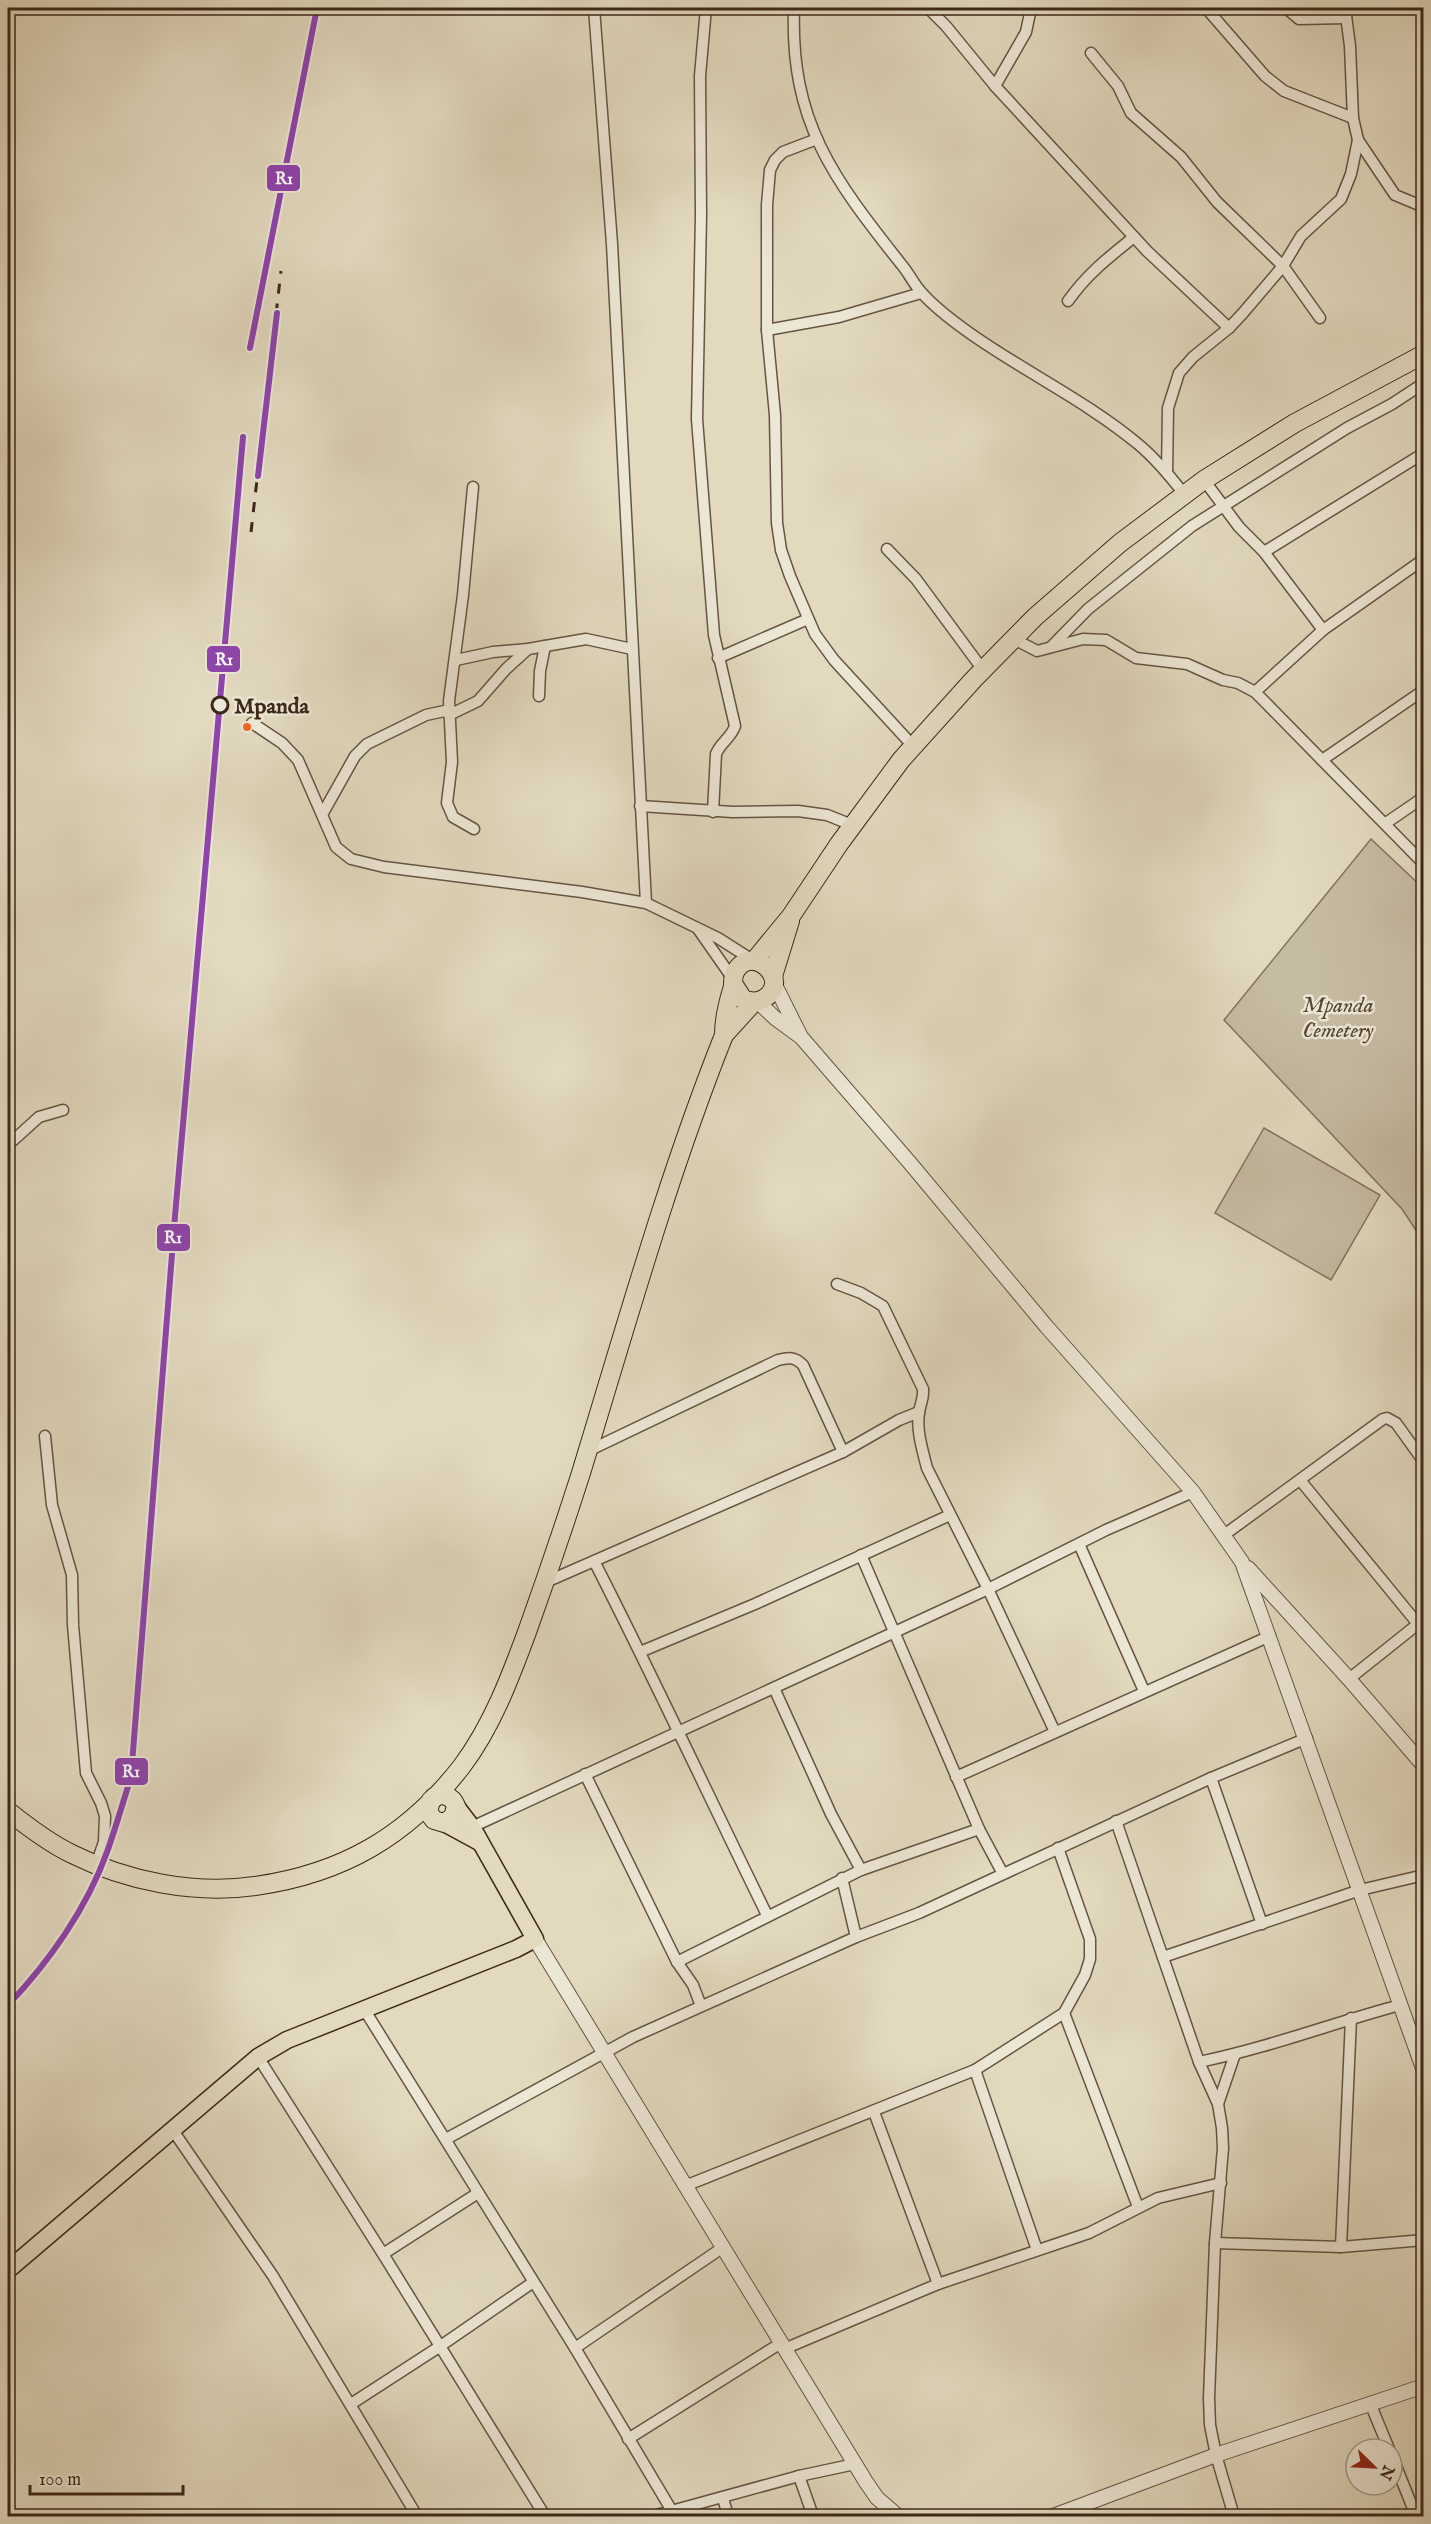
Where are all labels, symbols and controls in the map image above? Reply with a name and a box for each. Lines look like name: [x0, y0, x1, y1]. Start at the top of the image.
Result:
line badge: R1: [266, 164, 301, 192]
text: R1: [275, 170, 293, 190]
line badge: R1: [206, 645, 241, 673]
text: R1: [215, 651, 233, 671]
place label: Mpanda: [234, 693, 309, 721]
marker: Mpanda: [211, 696, 229, 714]
unlabelled marker: [241, 721, 253, 733]
park label: Mpanda Cemetery: [1303, 992, 1374, 1045]
line badge: R1: [156, 1223, 191, 1252]
text: R1: [164, 1229, 182, 1249]
line badge: R1: [114, 1757, 149, 1786]
text: R1: [122, 1763, 140, 1783]
north arrow: [1344, 2437, 1404, 2497]
scale bar: [30, 2458, 183, 2496]
text: N: [1374, 2461, 1398, 2483]
text: 100 m: [39, 2469, 81, 2492]

